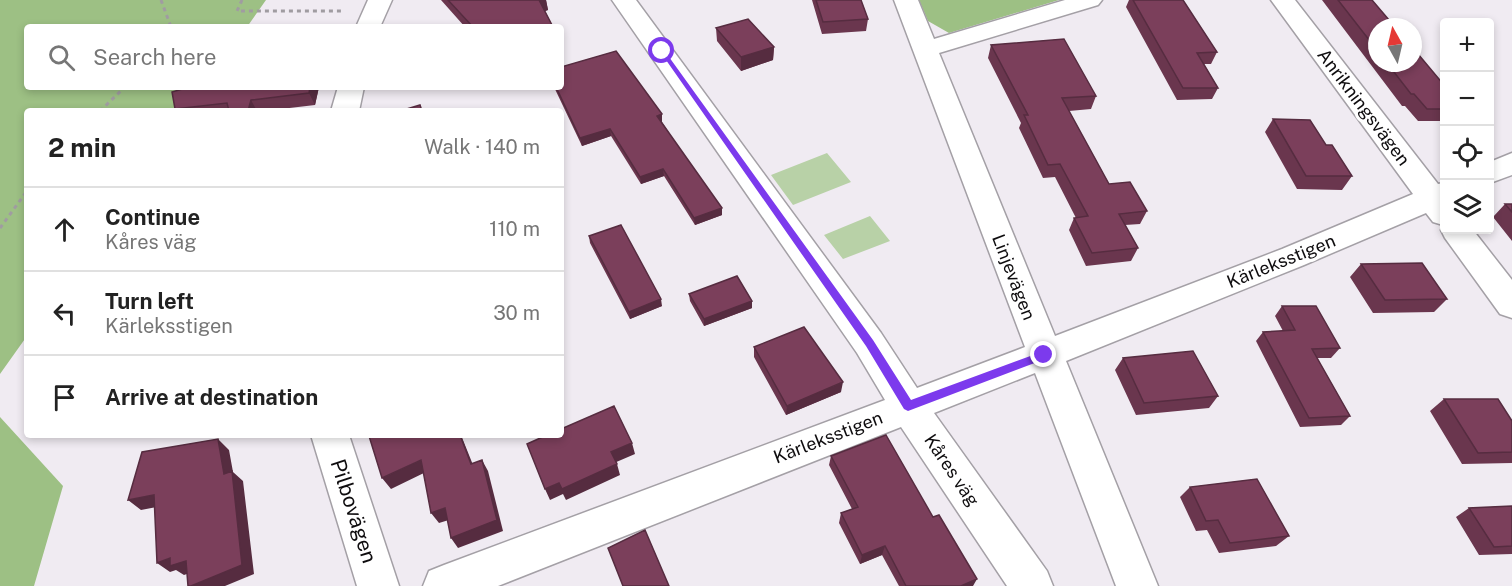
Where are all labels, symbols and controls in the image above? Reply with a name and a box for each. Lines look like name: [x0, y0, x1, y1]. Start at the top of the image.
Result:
north arrow: [1368, 18, 1422, 72]
map controls: [1440, 18, 1494, 234]
button: +: [1440, 18, 1494, 72]
search box: [24, 24, 564, 90]
route start: [648, 37, 674, 63]
icon: search: [45, 41, 78, 74]
text: Search here: [93, 44, 217, 70]
street label: Anrikningsvägen: [1313, 45, 1415, 169]
button: −: [1440, 72, 1494, 126]
button: locate: [1440, 126, 1494, 180]
text: 2 min: [48, 132, 116, 163]
text: Walk · 140 m: [424, 135, 540, 159]
button: layers: [1440, 180, 1494, 234]
text: Continue: [105, 204, 200, 230]
icon: ahead: [48, 213, 81, 246]
text: 110 m: [489, 217, 540, 241]
text: Kåres väg: [105, 230, 197, 254]
street label: Kärleksstigen: [1224, 230, 1338, 292]
street label: Linjevägen: [988, 231, 1040, 323]
text: Turn left: [105, 288, 194, 314]
icon: left: [48, 297, 81, 330]
text: 30 m: [493, 301, 540, 325]
text: Kärleksstigen: [105, 314, 233, 338]
route end: [1030, 341, 1056, 367]
icon: arrive: [48, 381, 81, 414]
text: Arrive at destination: [105, 384, 318, 410]
street label: Kärleksstigen: [771, 407, 885, 467]
street label: Kåres väg: [920, 430, 984, 510]
street label: Pilbovägen: [325, 456, 383, 566]

